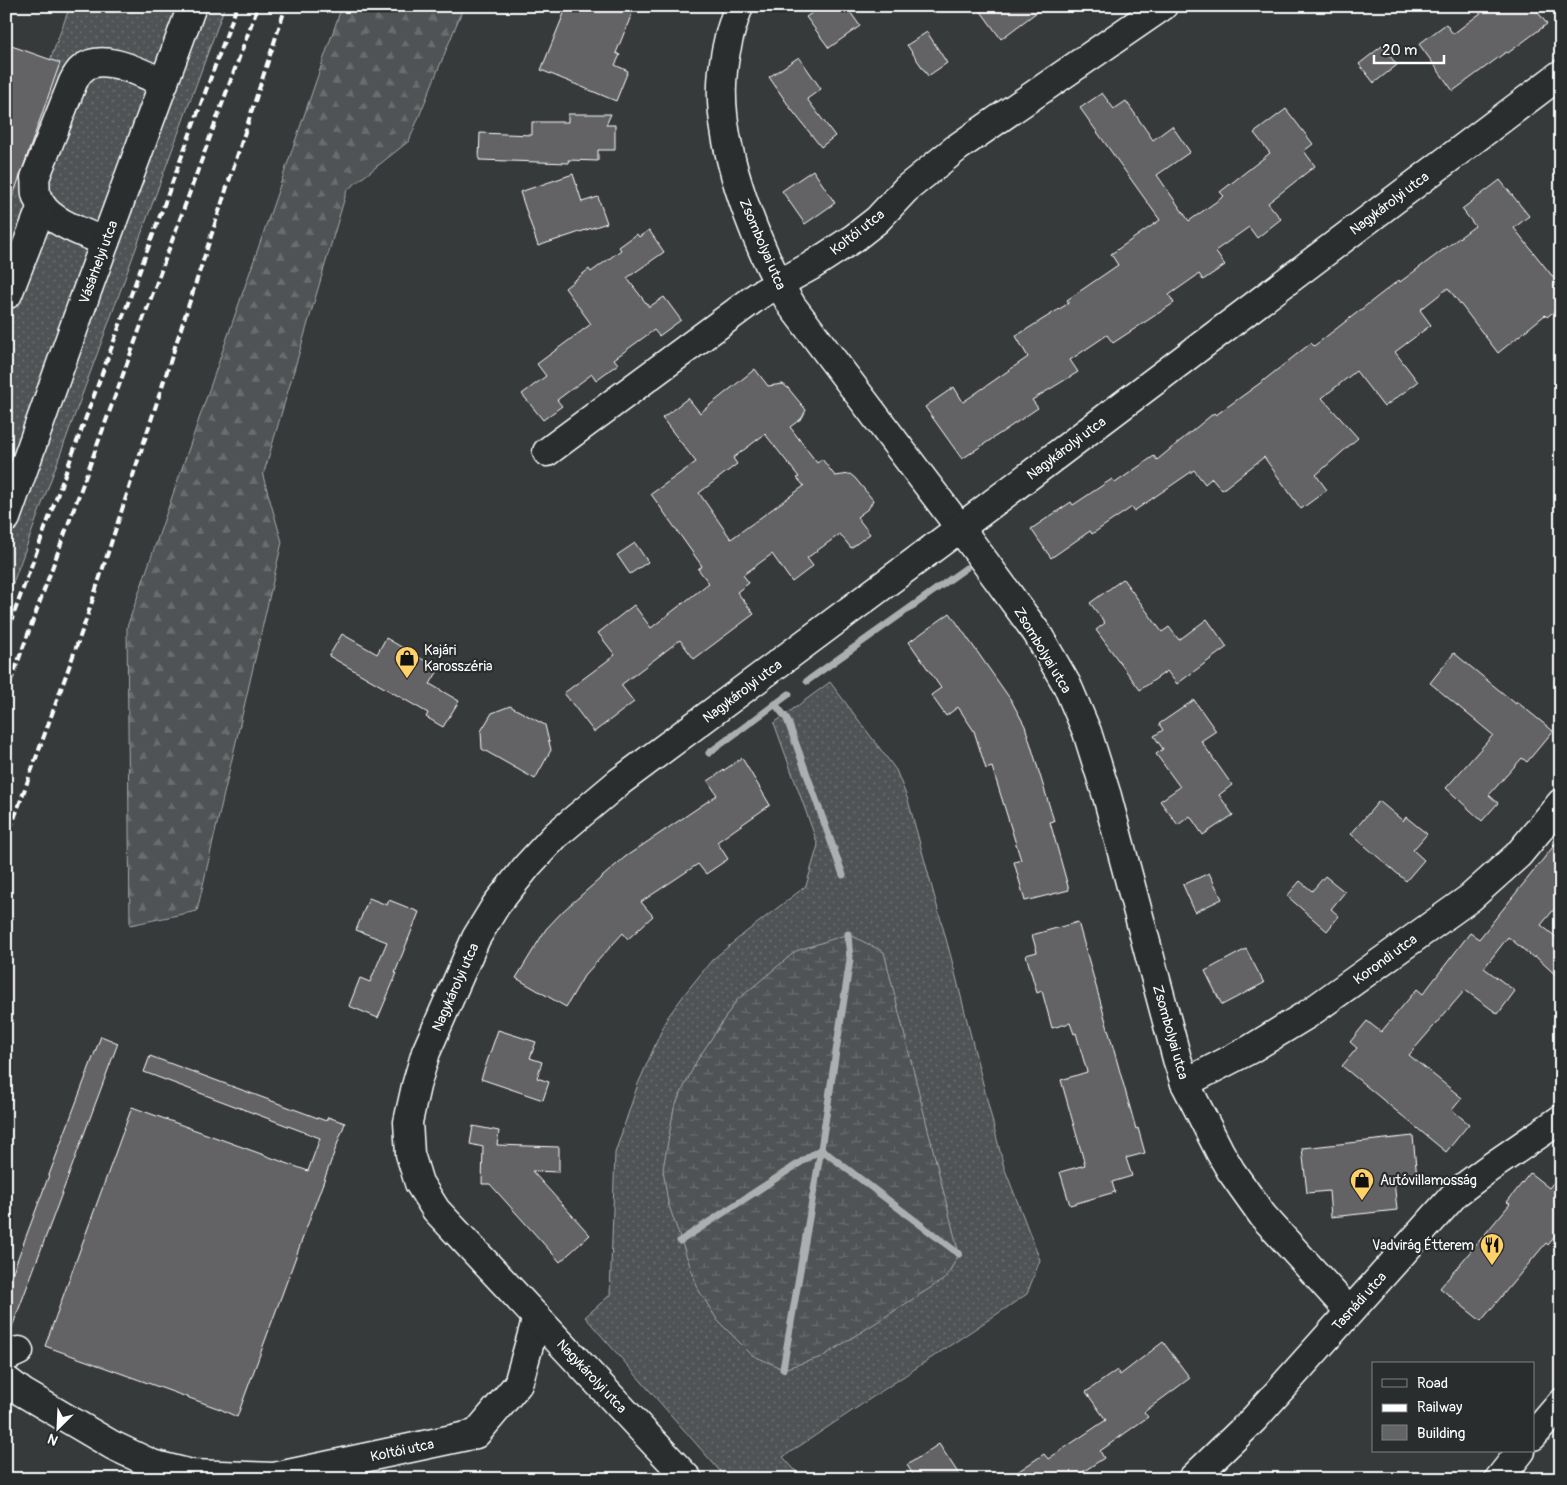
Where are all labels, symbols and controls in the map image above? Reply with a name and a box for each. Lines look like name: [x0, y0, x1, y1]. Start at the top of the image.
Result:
scale bar: [1374, 32, 1444, 64]
text: 20 m: [1382, 41, 1417, 60]
street label: Nagykárolyi utca: [1346, 168, 1432, 239]
street label: Zsombolyai utca: [736, 196, 789, 292]
street label: Koltói utca: [827, 206, 888, 259]
street label: Vásárhelyi utca: [76, 218, 121, 306]
street label: Nagykárolyi utca: [1023, 413, 1109, 484]
street label: Zsombolyai utca: [1010, 604, 1075, 696]
place label: Kajári Karosszéria: [424, 642, 492, 675]
shop icon: Kajári Karosszéria: [394, 645, 420, 679]
street label: Nagykárolyi utca: [699, 656, 785, 727]
street label: Korondi utca: [1350, 931, 1421, 988]
street label: Nagykárolyi utca: [428, 940, 482, 1034]
street label: Zsombolyai utca: [1149, 983, 1192, 1081]
shop icon: Autóvillamosság: [1349, 1167, 1375, 1201]
place label: Autóvillamosság: [1380, 1172, 1477, 1189]
restaurant icon: Vadvirág Étterem: [1479, 1232, 1505, 1266]
place label: Vadvirág Étterem: [1372, 1236, 1474, 1254]
street label: Tasnádi utca: [1329, 1269, 1390, 1334]
street label: Nagykárolyi utca: [553, 1336, 630, 1417]
legend: [1372, 1362, 1534, 1452]
text: Road: [1417, 1374, 1448, 1393]
text: Railway: [1417, 1398, 1463, 1417]
north arrow: [32, 1402, 82, 1452]
text: Building: [1417, 1424, 1465, 1443]
text: N: [45, 1430, 61, 1449]
street label: Koltói utca: [369, 1435, 435, 1466]

